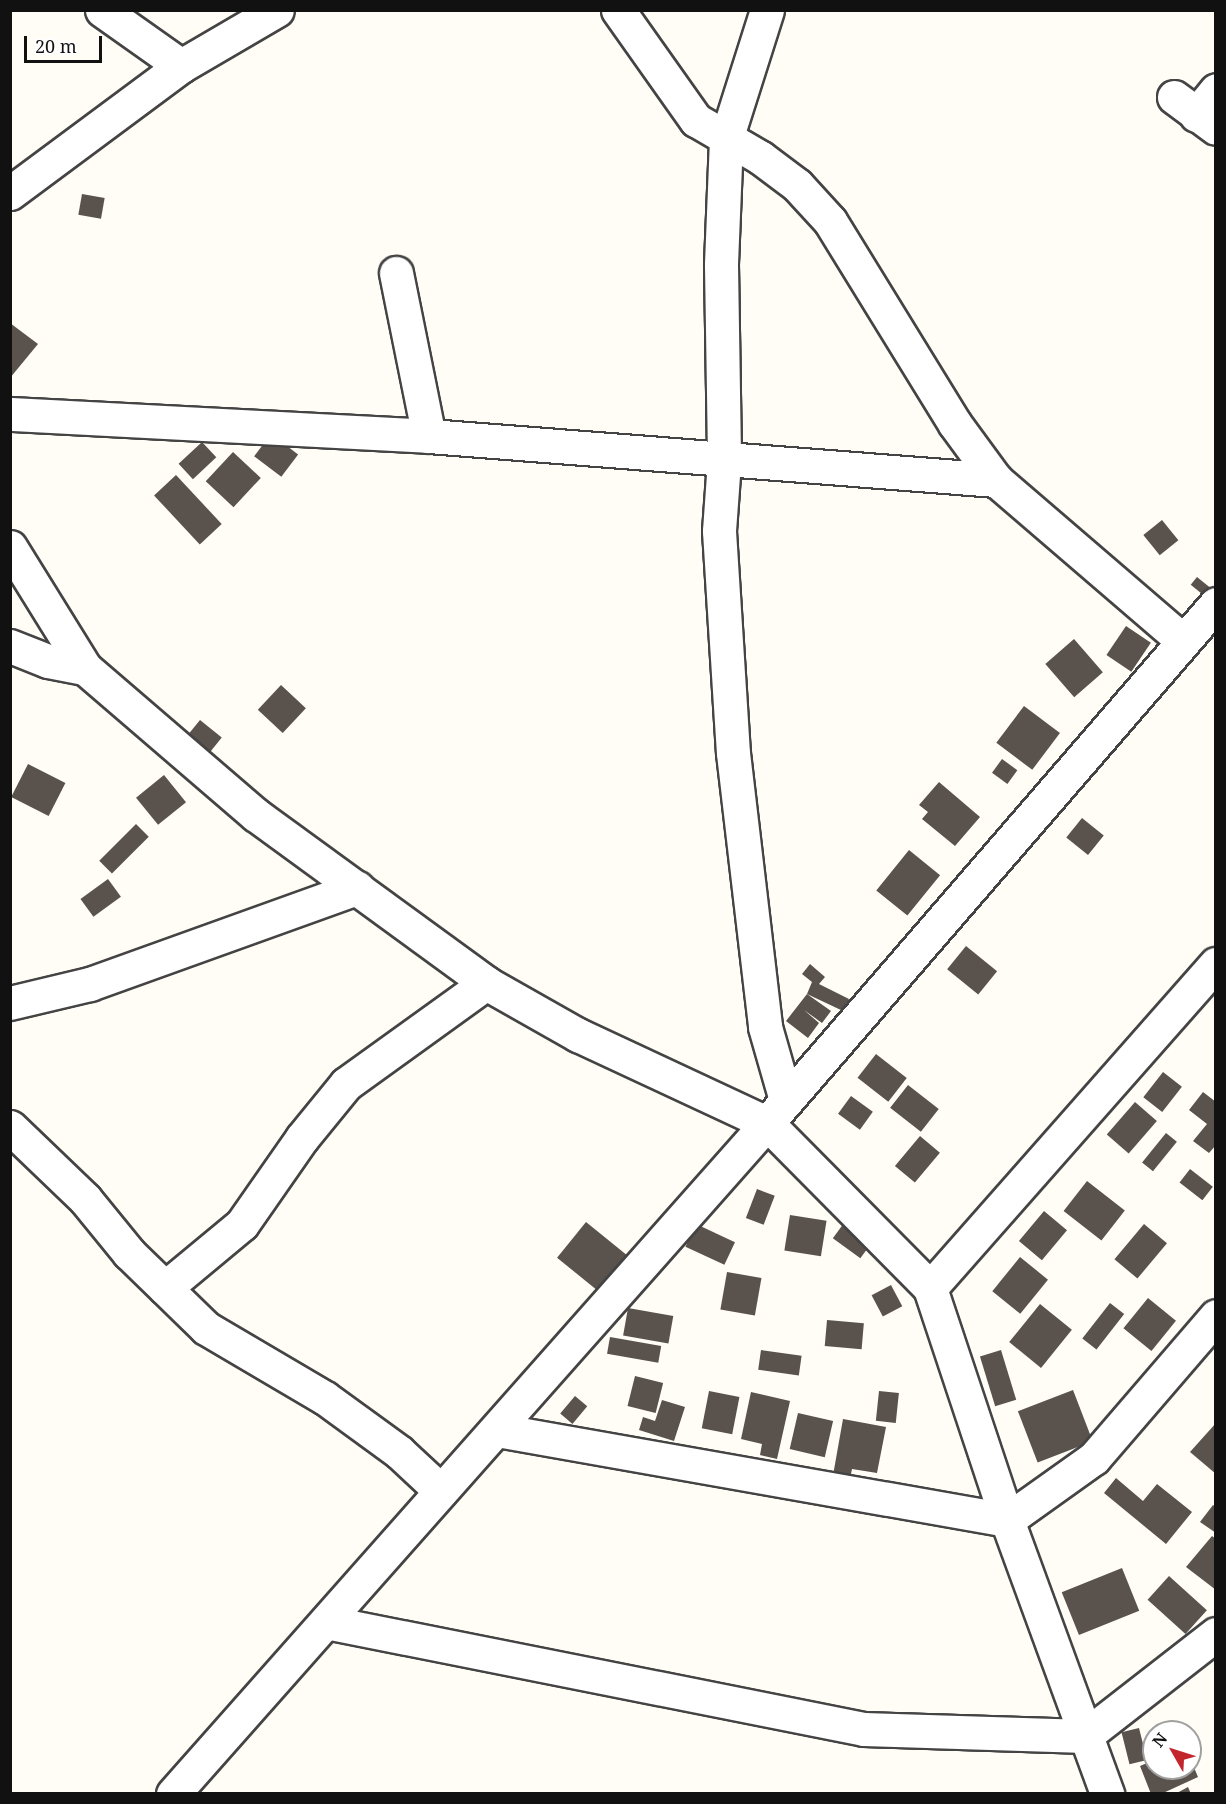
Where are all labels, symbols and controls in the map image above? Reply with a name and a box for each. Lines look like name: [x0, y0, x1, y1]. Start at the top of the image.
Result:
scale bar: [27, 24, 105, 62]
text: 20 m: [35, 34, 77, 58]
north arrow: [1142, 1720, 1202, 1780]
text: N: [1147, 1728, 1172, 1752]

